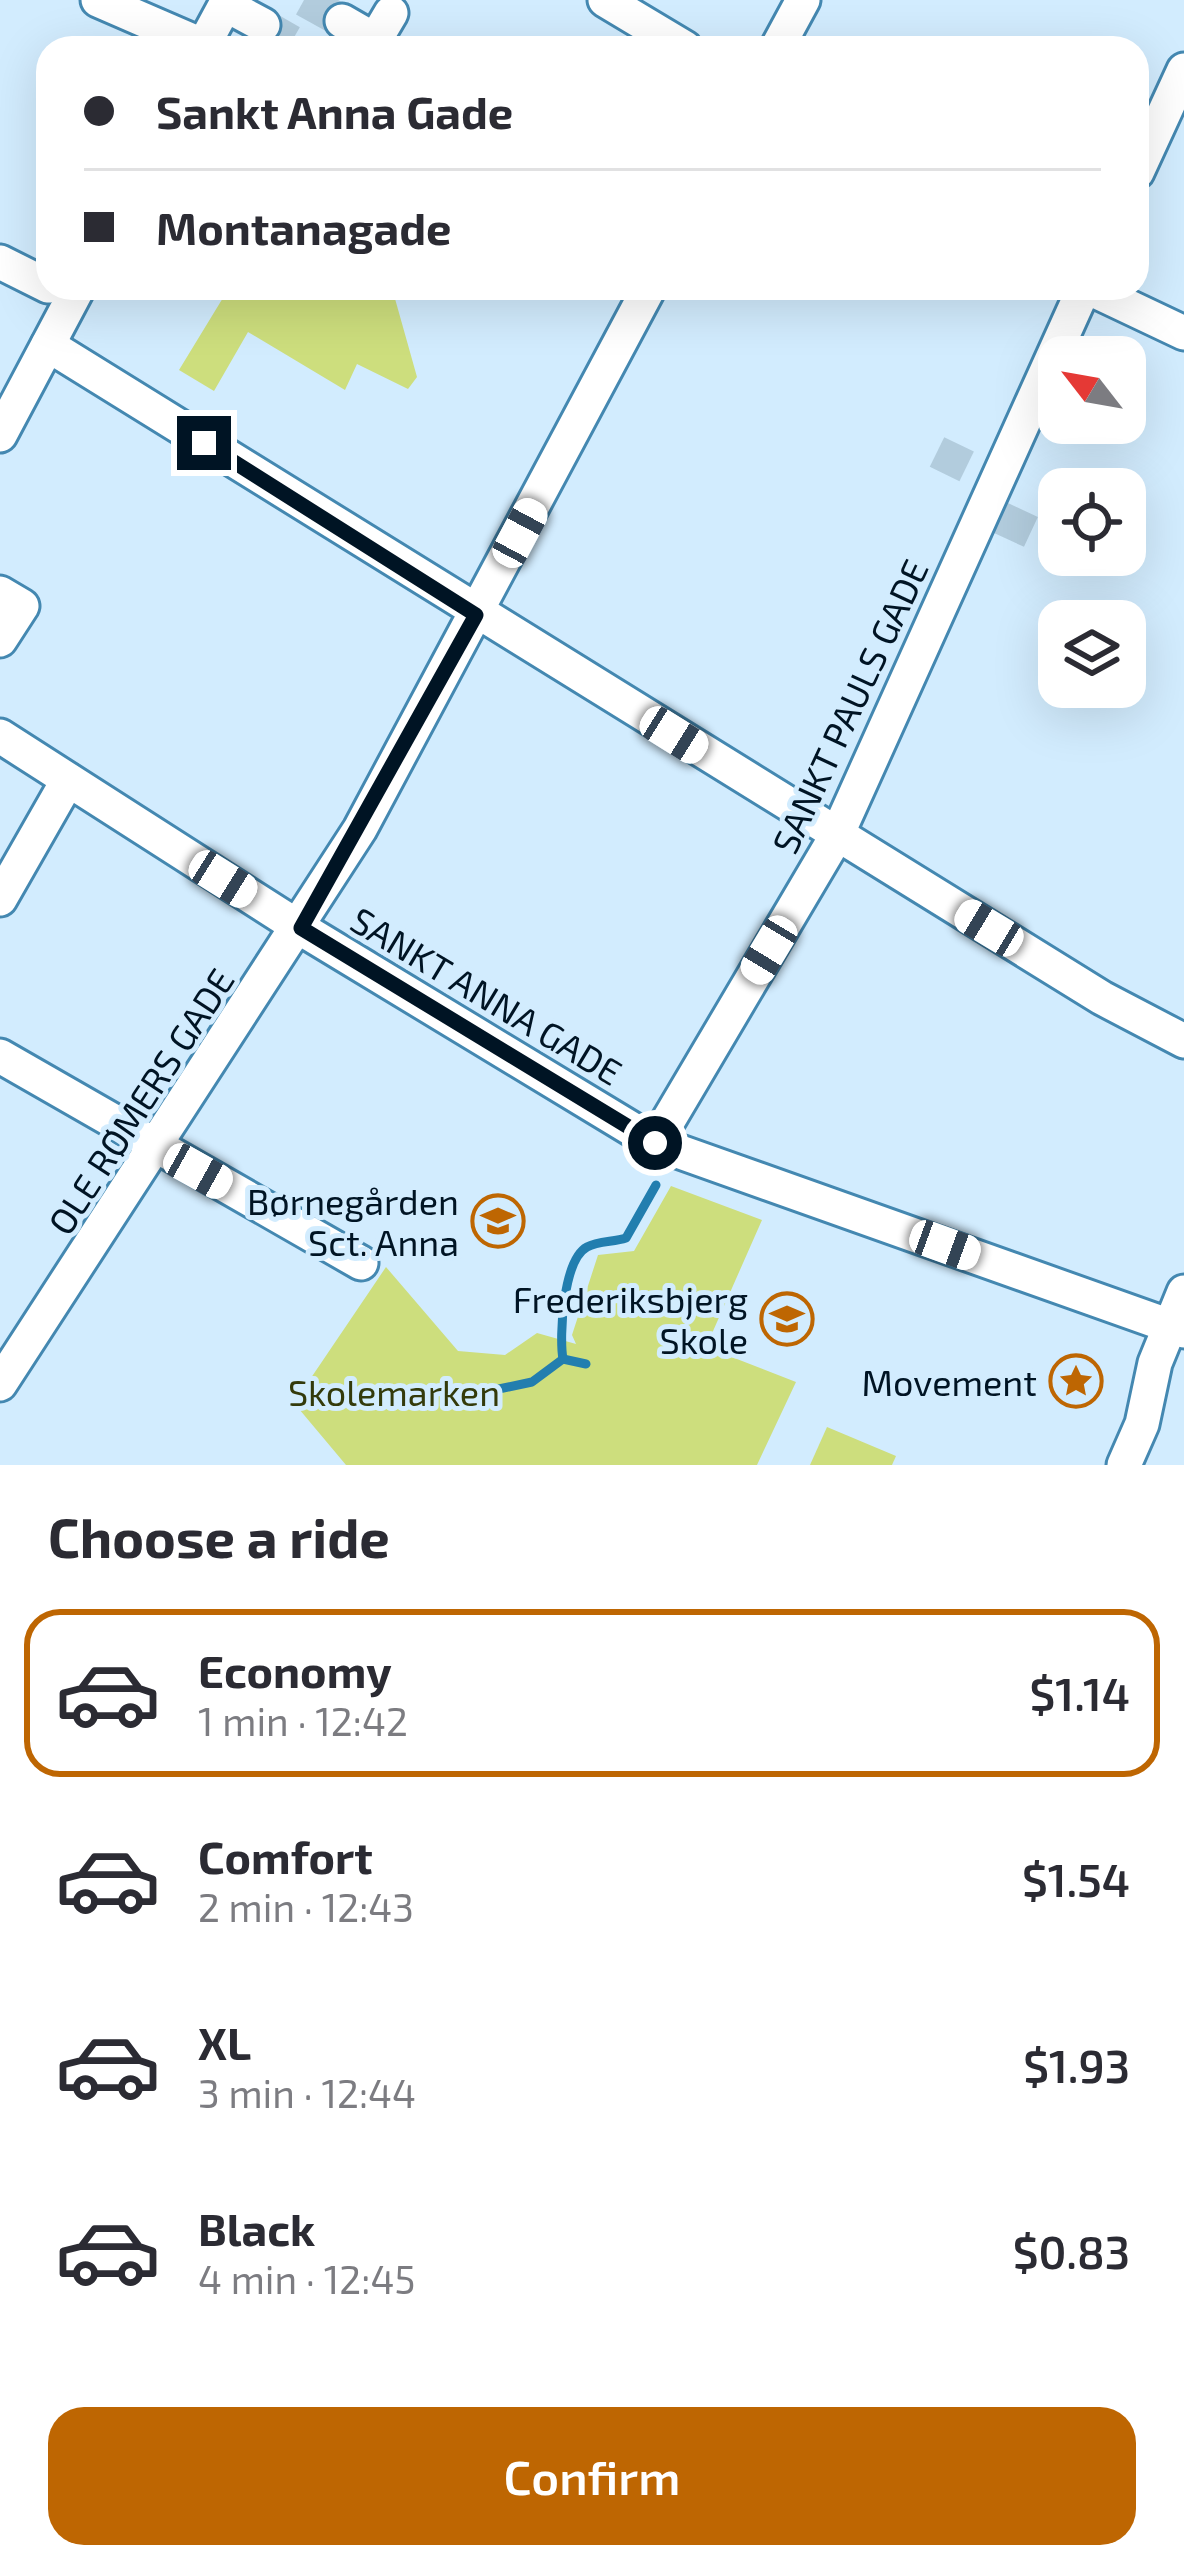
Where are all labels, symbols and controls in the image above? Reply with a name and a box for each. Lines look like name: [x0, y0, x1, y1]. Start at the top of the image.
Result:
text: Sankt Anna Gade: [156, 84, 513, 138]
text: Montanagade: [156, 200, 451, 254]
north arrow: [1038, 336, 1146, 444]
map controls: [1038, 336, 1146, 708]
route end: [177, 416, 231, 470]
button: locate: [1038, 468, 1146, 576]
car: [487, 493, 553, 573]
street label: SANKT PAULS GADE: [762, 552, 936, 860]
button: layers: [1038, 600, 1146, 708]
car: [634, 701, 714, 769]
car: [183, 845, 263, 913]
car: [949, 894, 1029, 962]
street label: SANKT ANNA GADE: [344, 897, 630, 1093]
car: [735, 910, 803, 990]
street label: OLE RØMERS GADE: [38, 960, 242, 1242]
route start: [628, 1116, 682, 1170]
car: [158, 1138, 238, 1204]
place label: Børnegården Sct. Anna: [247, 1179, 459, 1263]
school or university icon: Børnegården Sct. Anna: [470, 1193, 526, 1249]
car: [905, 1216, 985, 1274]
place label: Frederiksbjerg Skole: [513, 1277, 748, 1361]
school or university icon: Frederiksbjerg Skole: [759, 1291, 815, 1347]
place icon: Movement: [1048, 1353, 1104, 1409]
place label: Movement: [861, 1360, 1037, 1403]
park label: Skolemarken: [288, 1370, 500, 1413]
text: Choose a ride: [48, 1504, 390, 1569]
icon: car: [54, 1639, 162, 1747]
text: Economy: [198, 1643, 392, 1697]
text: $1.14: [1030, 1666, 1130, 1720]
text: 1 min · 12:42: [198, 1697, 408, 1744]
icon: car: [54, 1825, 162, 1933]
text: Comfort: [198, 1829, 373, 1883]
text: $1.54: [1022, 1852, 1130, 1906]
text: 2 min · 12:43: [198, 1883, 414, 1930]
icon: car: [54, 2011, 162, 2119]
text: XL: [198, 2015, 251, 2069]
text: $1.93: [1023, 2038, 1130, 2092]
text: 3 min · 12:44: [198, 2069, 416, 2116]
icon: car: [54, 2197, 162, 2305]
text: Black: [198, 2201, 315, 2255]
text: $0.83: [1013, 2224, 1130, 2278]
text: 4 min · 12:45: [198, 2255, 415, 2302]
button: Confirm: [48, 2407, 1136, 2545]

